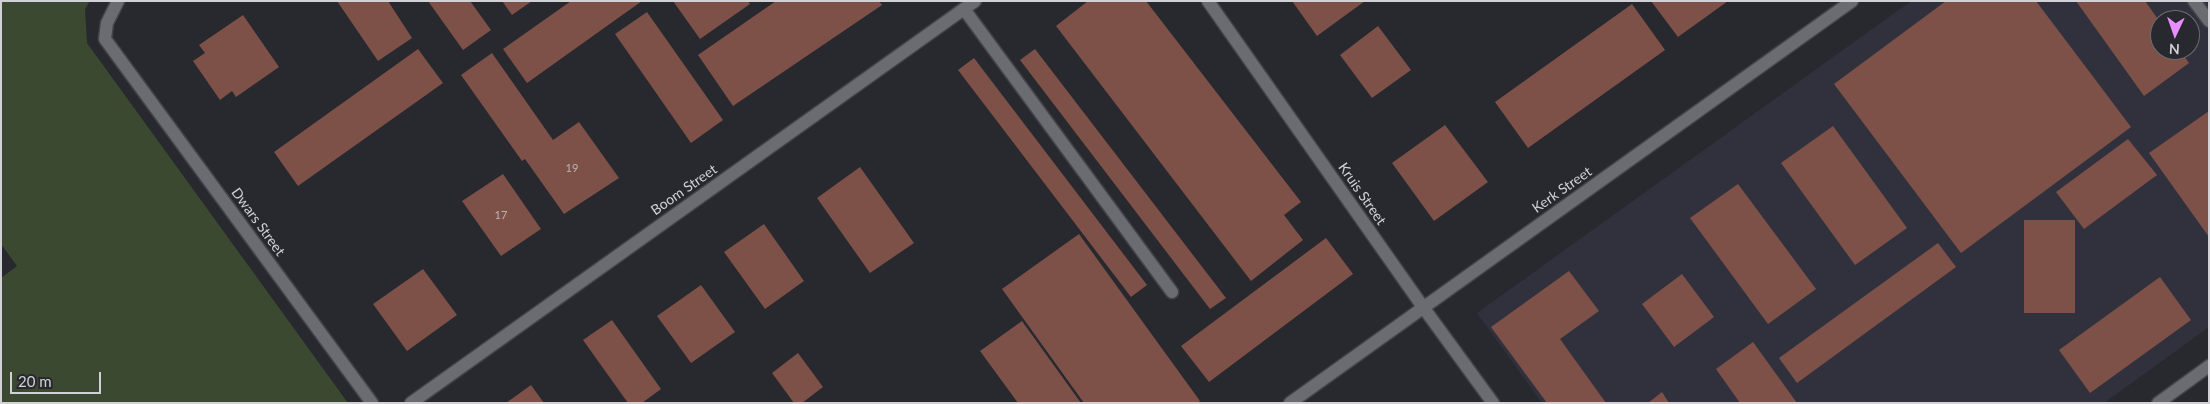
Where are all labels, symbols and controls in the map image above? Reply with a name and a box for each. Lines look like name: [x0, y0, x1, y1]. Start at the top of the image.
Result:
north arrow: [2150, 10, 2200, 60]
text: N: [2168, 41, 2180, 58]
street label: Kruis Street: [1334, 160, 1390, 228]
house number: 19: [566, 161, 578, 175]
street label: Boom Street: [648, 161, 720, 219]
street label: Kerk Street: [1529, 163, 1595, 217]
street label: Dwars Street: [228, 185, 288, 259]
house number: 17: [495, 208, 507, 222]
scale bar: [12, 362, 104, 394]
text: 20 m: [18, 372, 52, 390]

